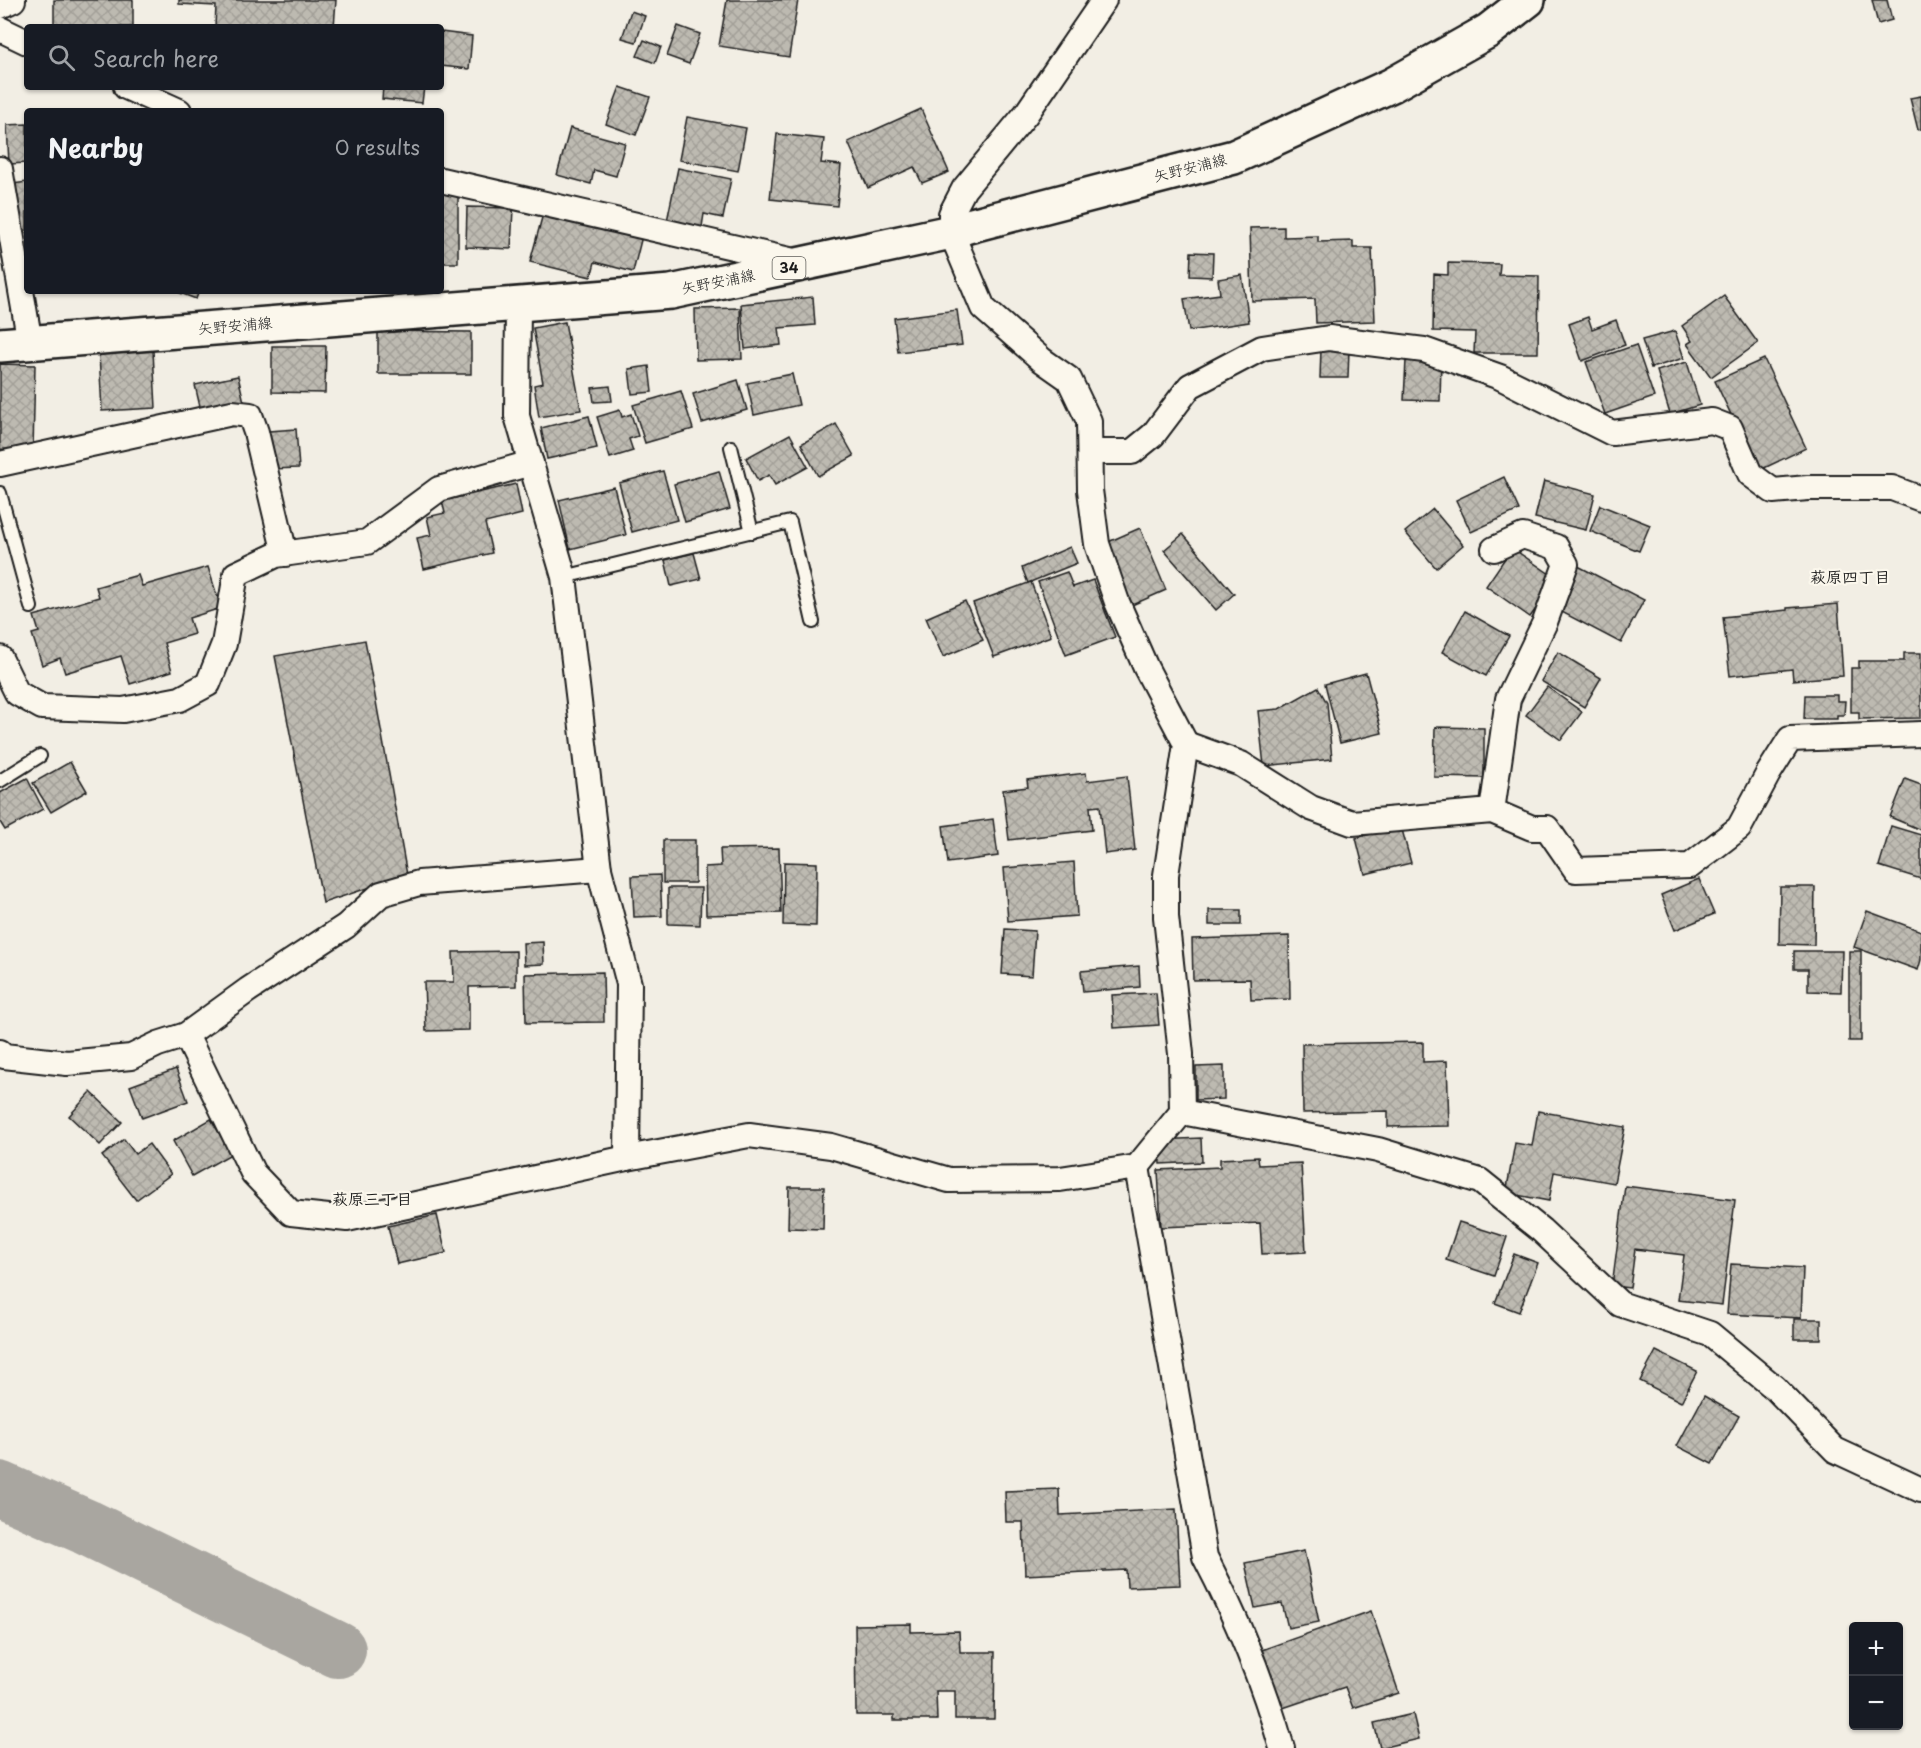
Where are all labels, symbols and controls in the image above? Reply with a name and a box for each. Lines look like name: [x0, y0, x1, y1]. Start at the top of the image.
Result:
search box: [24, 24, 444, 90]
icon: search: [45, 41, 78, 74]
text: Search here: [93, 41, 219, 74]
text: Nearby: [48, 128, 143, 167]
text: 0 results: [335, 132, 420, 162]
street label: 矢野安浦線: [1150, 146, 1229, 187]
road number: 34: [772, 257, 806, 279]
street label: 矢野安浦線: [679, 262, 757, 299]
street label: 矢野安浦線: [197, 310, 273, 339]
district label: 萩原四丁目: [1810, 564, 1890, 588]
district label: 萩原三丁目: [332, 1186, 412, 1210]
map controls: [1849, 1622, 1903, 1730]
button: +: [1849, 1622, 1903, 1676]
button: −: [1849, 1676, 1903, 1730]

